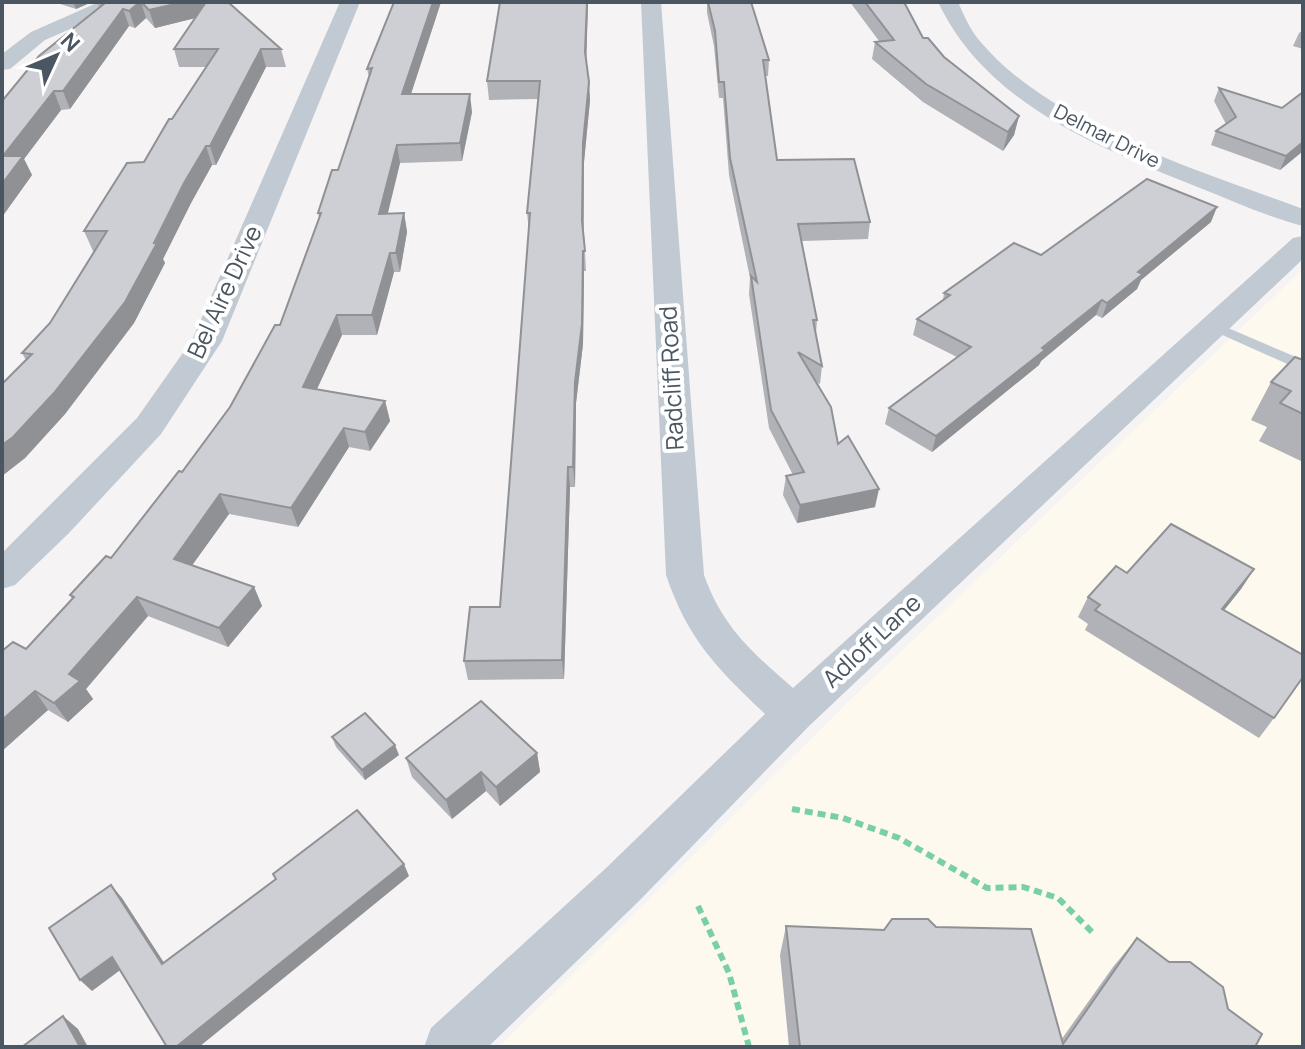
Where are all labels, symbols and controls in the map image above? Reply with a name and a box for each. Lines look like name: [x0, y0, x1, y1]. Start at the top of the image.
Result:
north arrow: [16, 16, 96, 96]
text: N: [54, 26, 87, 58]
street label: Delmar Drive: [1049, 97, 1165, 174]
street label: Bel Aire Drive: [178, 219, 269, 363]
street label: Radcliff Road: [650, 305, 691, 451]
street label: Adloff Lane: [814, 586, 927, 694]

